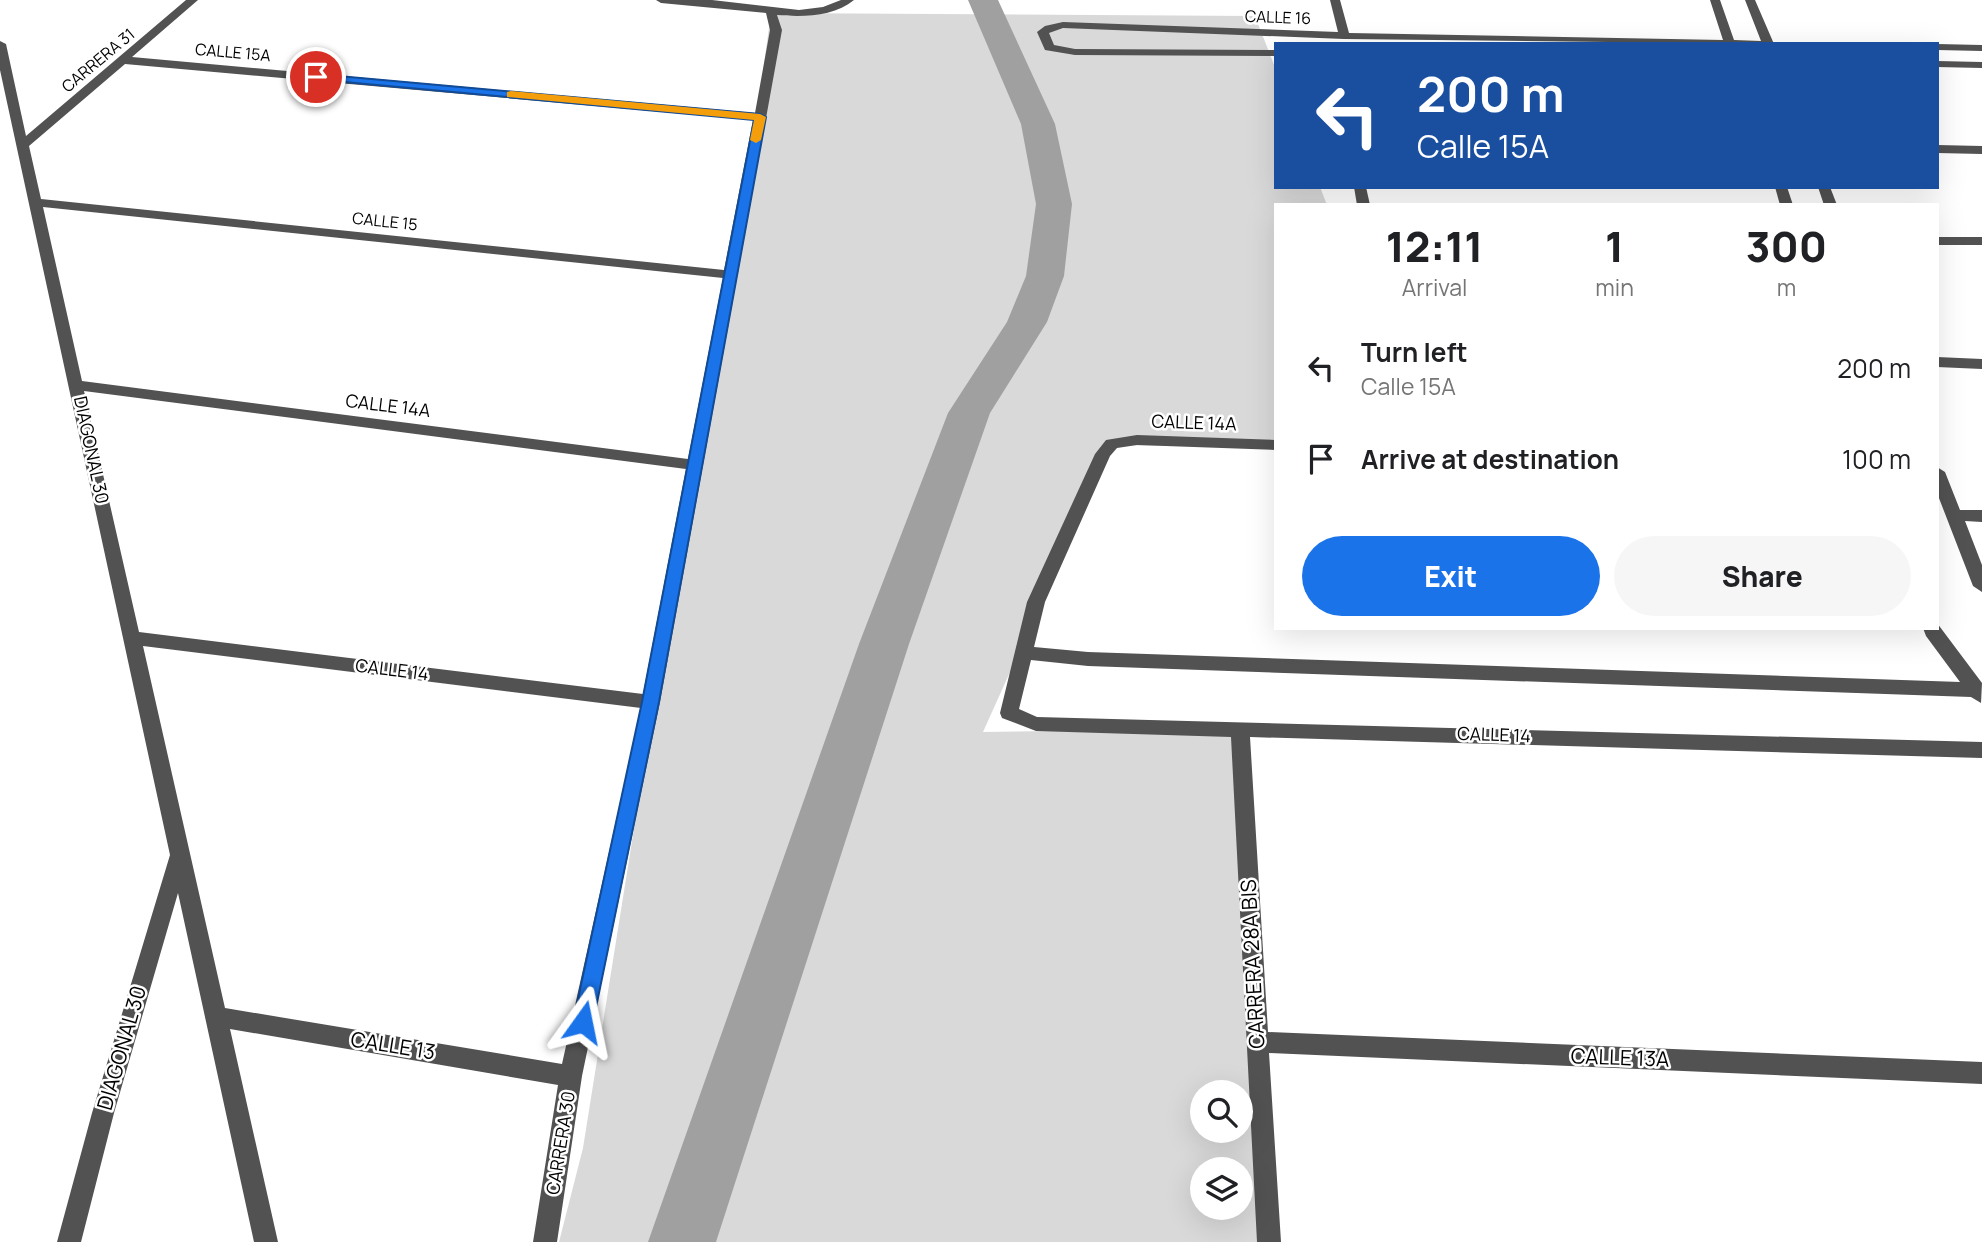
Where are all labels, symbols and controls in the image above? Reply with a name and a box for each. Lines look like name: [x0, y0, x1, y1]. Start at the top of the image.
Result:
street label: CALLE 16: [1245, 5, 1311, 29]
street label: CARRERA 31: [57, 23, 139, 97]
street label: CALLE 15A: [194, 38, 272, 66]
pin: [286, 47, 346, 107]
icon: arrive: [297, 58, 335, 96]
text: 200 m: [1417, 60, 1565, 127]
icon: left: [1302, 70, 1393, 161]
text: Calle 15A: [1417, 124, 1549, 168]
street label: CALLE 15: [351, 207, 419, 235]
text: 12:11: [1386, 217, 1483, 275]
text: 1: [1605, 217, 1624, 275]
text: 300: [1746, 217, 1827, 275]
text: Arrival: [1402, 271, 1467, 303]
text: min: [1595, 271, 1634, 303]
text: m: [1777, 271, 1796, 303]
text: Turn left: [1361, 334, 1468, 370]
icon: left: [1302, 349, 1340, 387]
text: 200 m: [1837, 350, 1911, 386]
text: Calle 15A: [1361, 370, 1456, 402]
street label: CALLE 14A: [344, 388, 433, 422]
street label: DIAGONAL 30: [69, 394, 115, 506]
street label: CALLE 14A: [1151, 409, 1238, 436]
icon: arrive: [1302, 440, 1340, 478]
text: Arrive at destination: [1361, 441, 1619, 477]
text: 100 m: [1842, 441, 1911, 477]
button: Exit: [1302, 536, 1600, 616]
button: Share: [1614, 536, 1911, 616]
street label: CALLE 14: [354, 653, 430, 685]
street label: CALLE 14: [1457, 721, 1531, 747]
street label: CARRERA 28A BIS: [1234, 879, 1270, 1049]
street label: DIAGONAL 30: [90, 982, 152, 1113]
position arrow: [546, 985, 620, 1059]
street label: CALLE 13: [349, 1025, 437, 1066]
street label: CALLE 13A: [1570, 1041, 1670, 1073]
map controls: [1190, 1080, 1253, 1220]
button: search: [1190, 1080, 1253, 1143]
street label: CARRERA 30: [540, 1090, 580, 1196]
button: layers: [1190, 1157, 1253, 1220]

